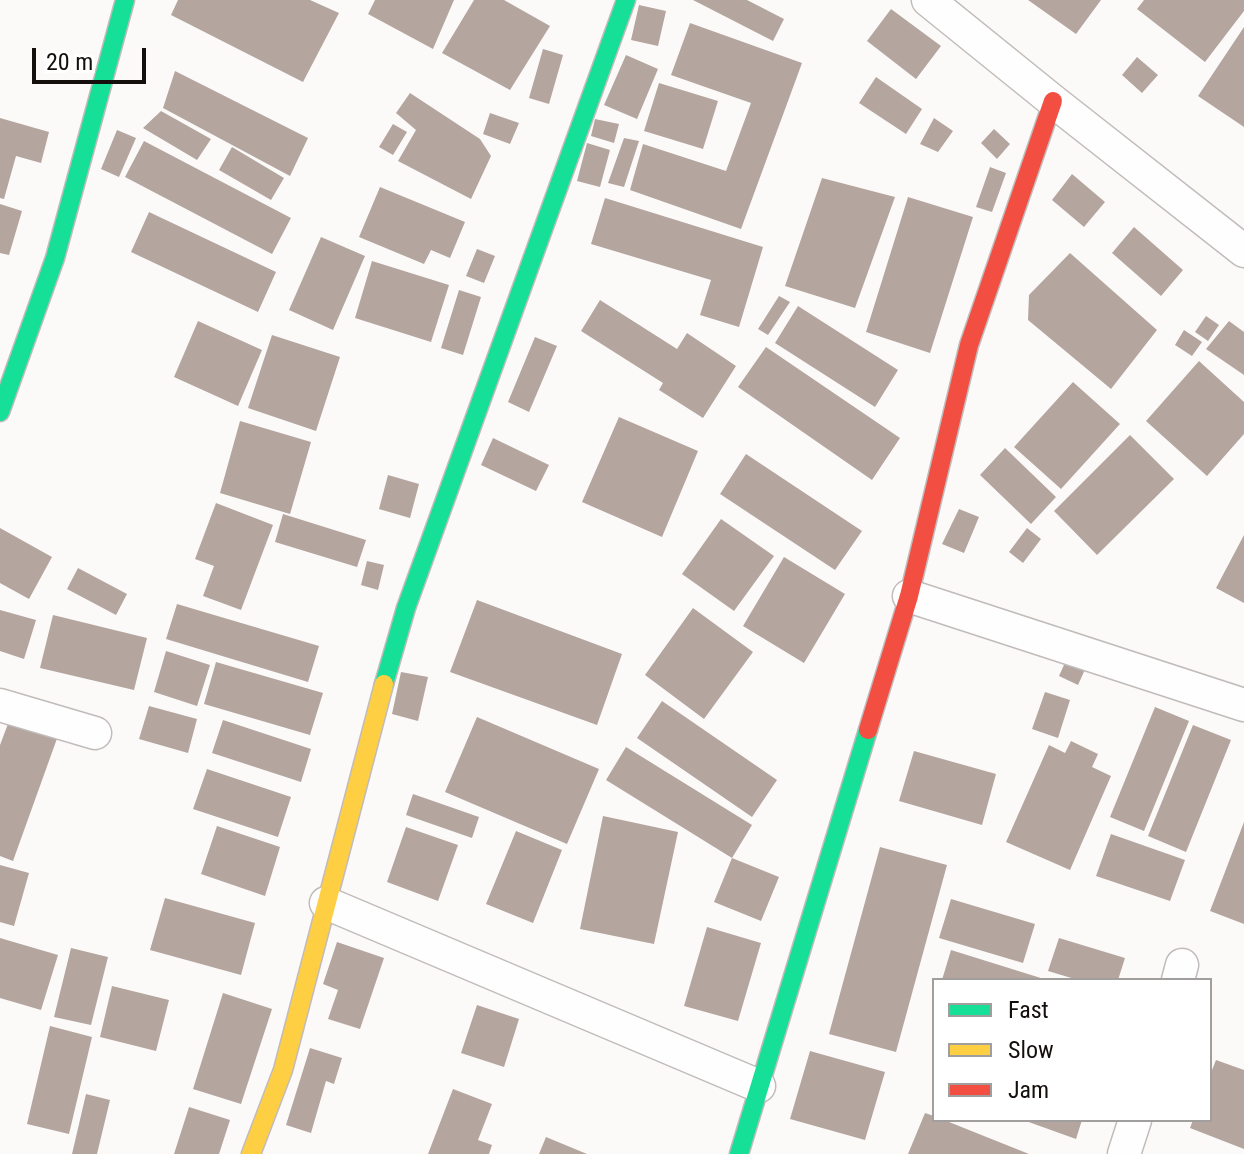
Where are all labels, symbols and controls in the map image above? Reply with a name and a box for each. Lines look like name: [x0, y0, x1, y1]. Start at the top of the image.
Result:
scale bar: [36, 32, 150, 82]
text: 20 m: [46, 48, 93, 76]
legend: [932, 978, 1212, 1122]
text: Fast: [1008, 996, 1049, 1024]
text: Slow: [1008, 1036, 1054, 1064]
text: Jam: [1008, 1076, 1049, 1104]

